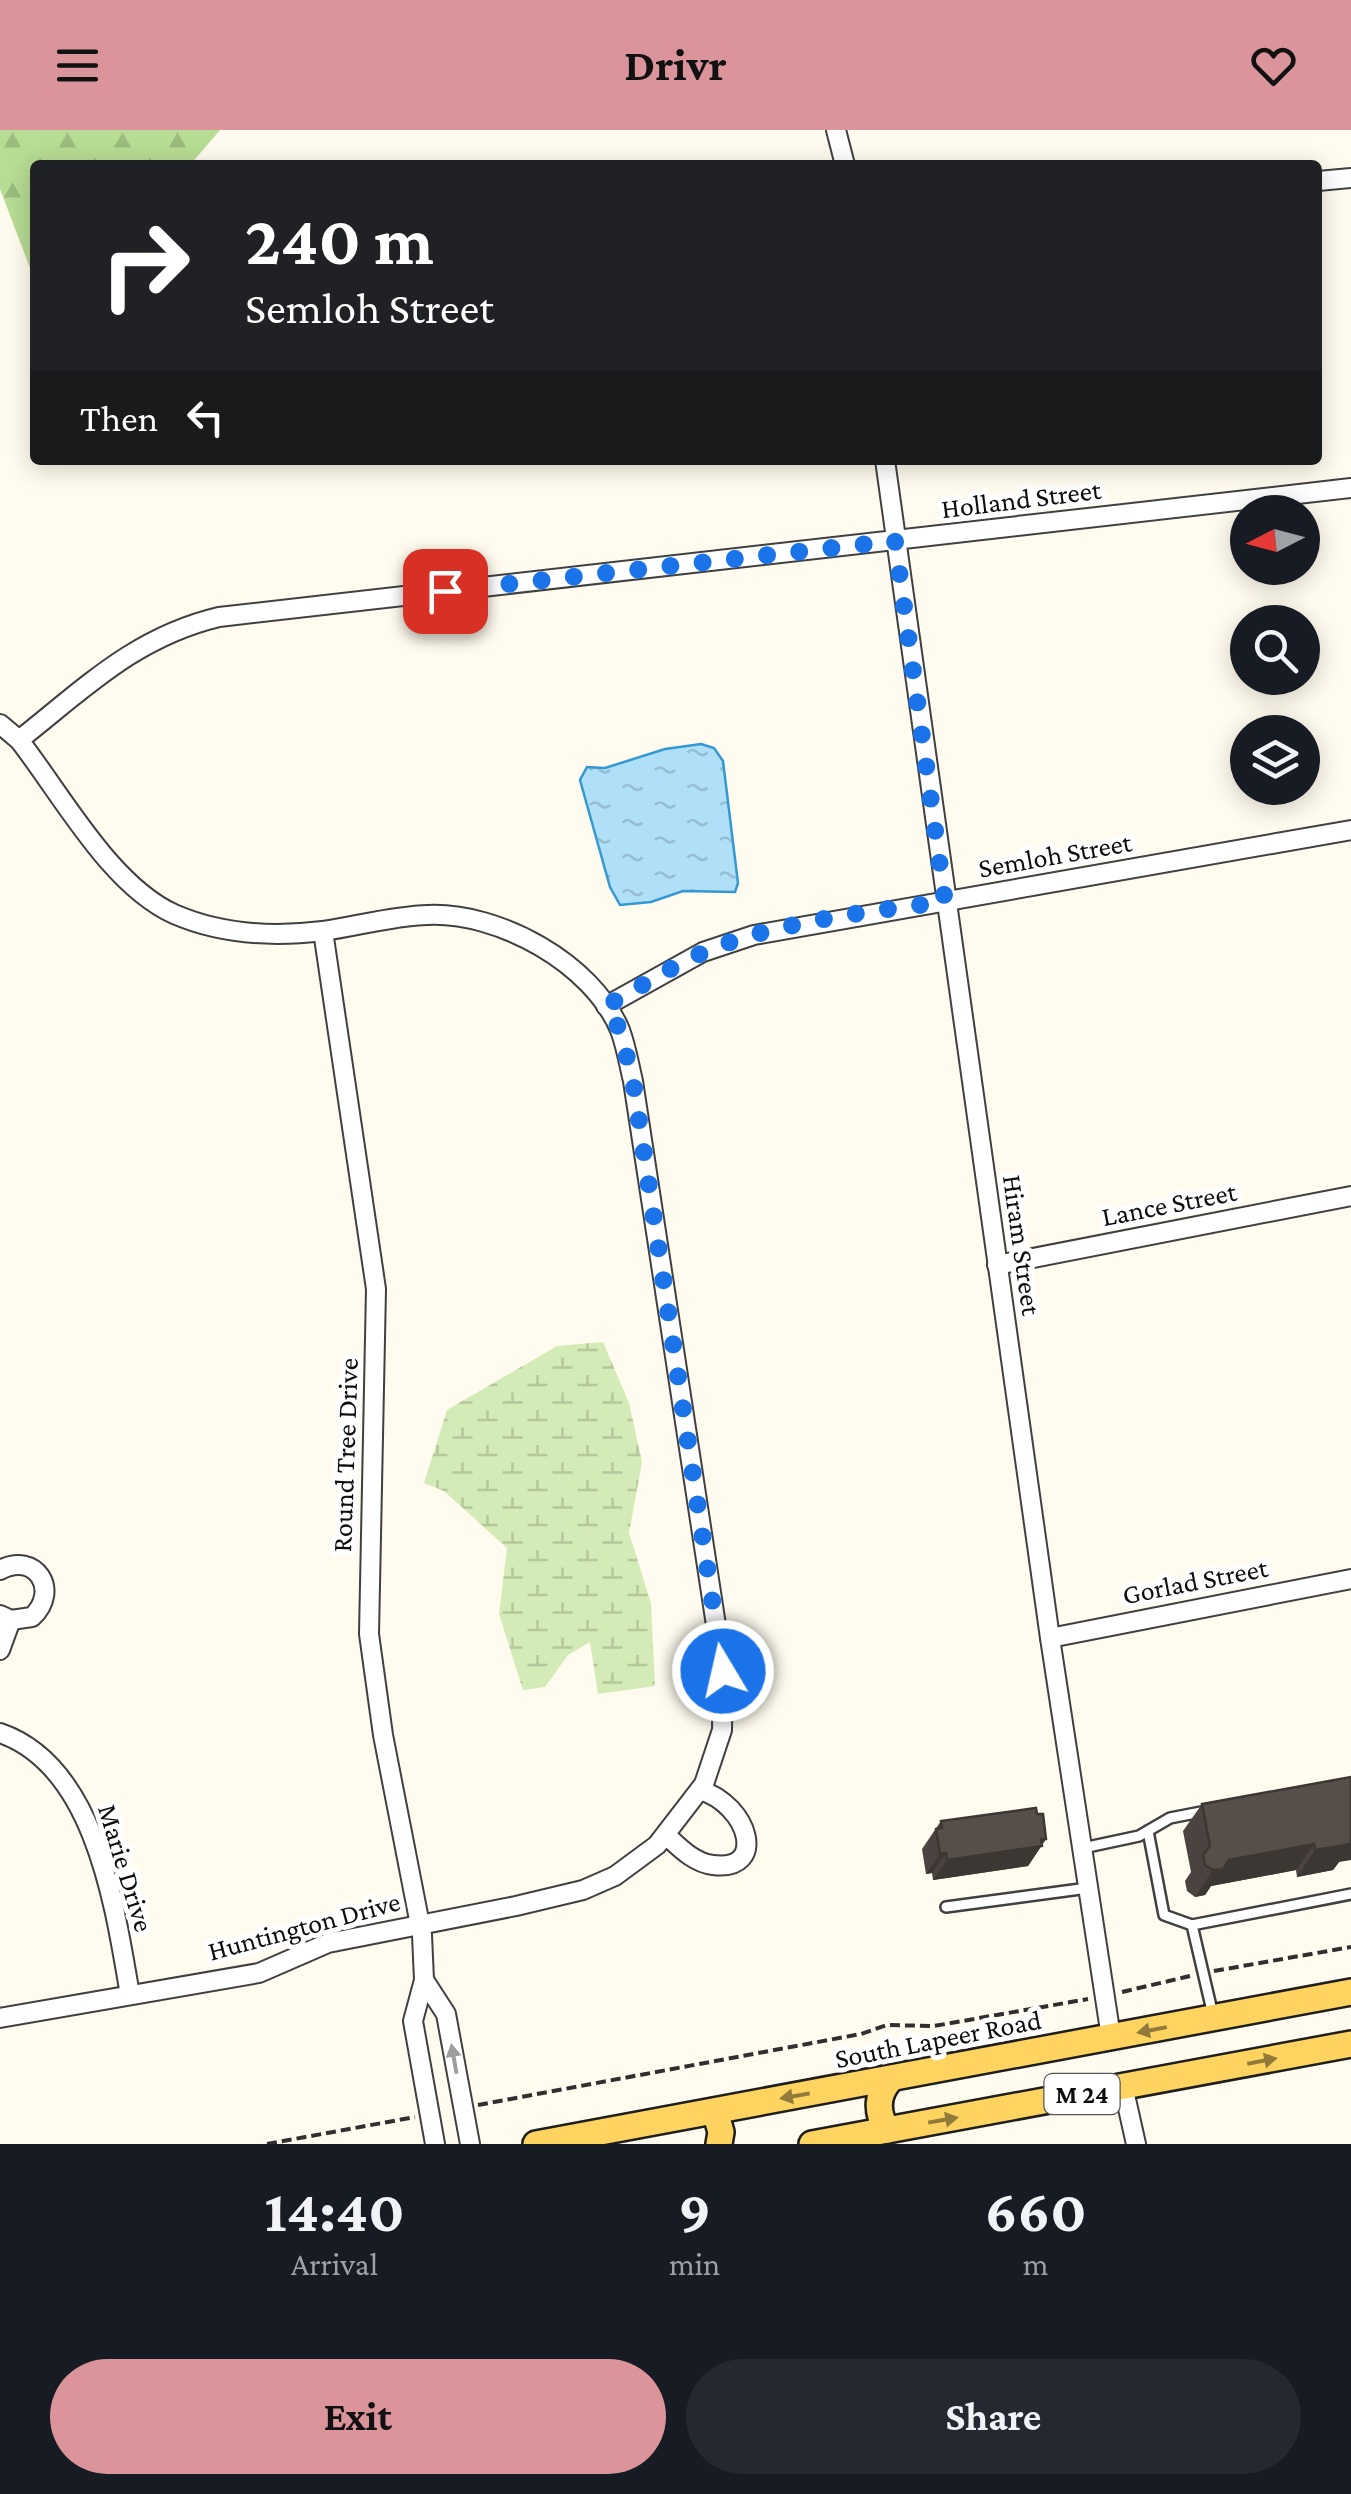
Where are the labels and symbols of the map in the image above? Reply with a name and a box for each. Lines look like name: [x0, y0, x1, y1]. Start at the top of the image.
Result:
street label: Holland Street: [939, 474, 1103, 524]
north arrow: [1230, 495, 1320, 585]
pin: [403, 549, 488, 634]
street label: Semloh Street: [976, 826, 1135, 884]
street label: Hiram Street: [997, 1173, 1047, 1318]
street label: Lance Street: [1099, 1176, 1240, 1232]
street label: Round Tree Drive: [326, 1357, 364, 1553]
street label: Gorlad Street: [1120, 1552, 1271, 1610]
position arrow: [671, 1619, 775, 1723]
street label: Marie Drive: [92, 1800, 160, 1936]
street label: Huntington Drive: [205, 1885, 403, 1967]
street label: South Lapeer Road: [832, 2004, 1044, 2074]
one-way arrow: [1136, 2022, 1167, 2038]
one-way arrow: [446, 2043, 461, 2074]
one-way arrow: [1247, 2053, 1278, 2068]
road number: M 24: [1044, 2074, 1120, 2114]
one-way arrow: [779, 2089, 810, 2105]
one-way arrow: [927, 2112, 959, 2127]

